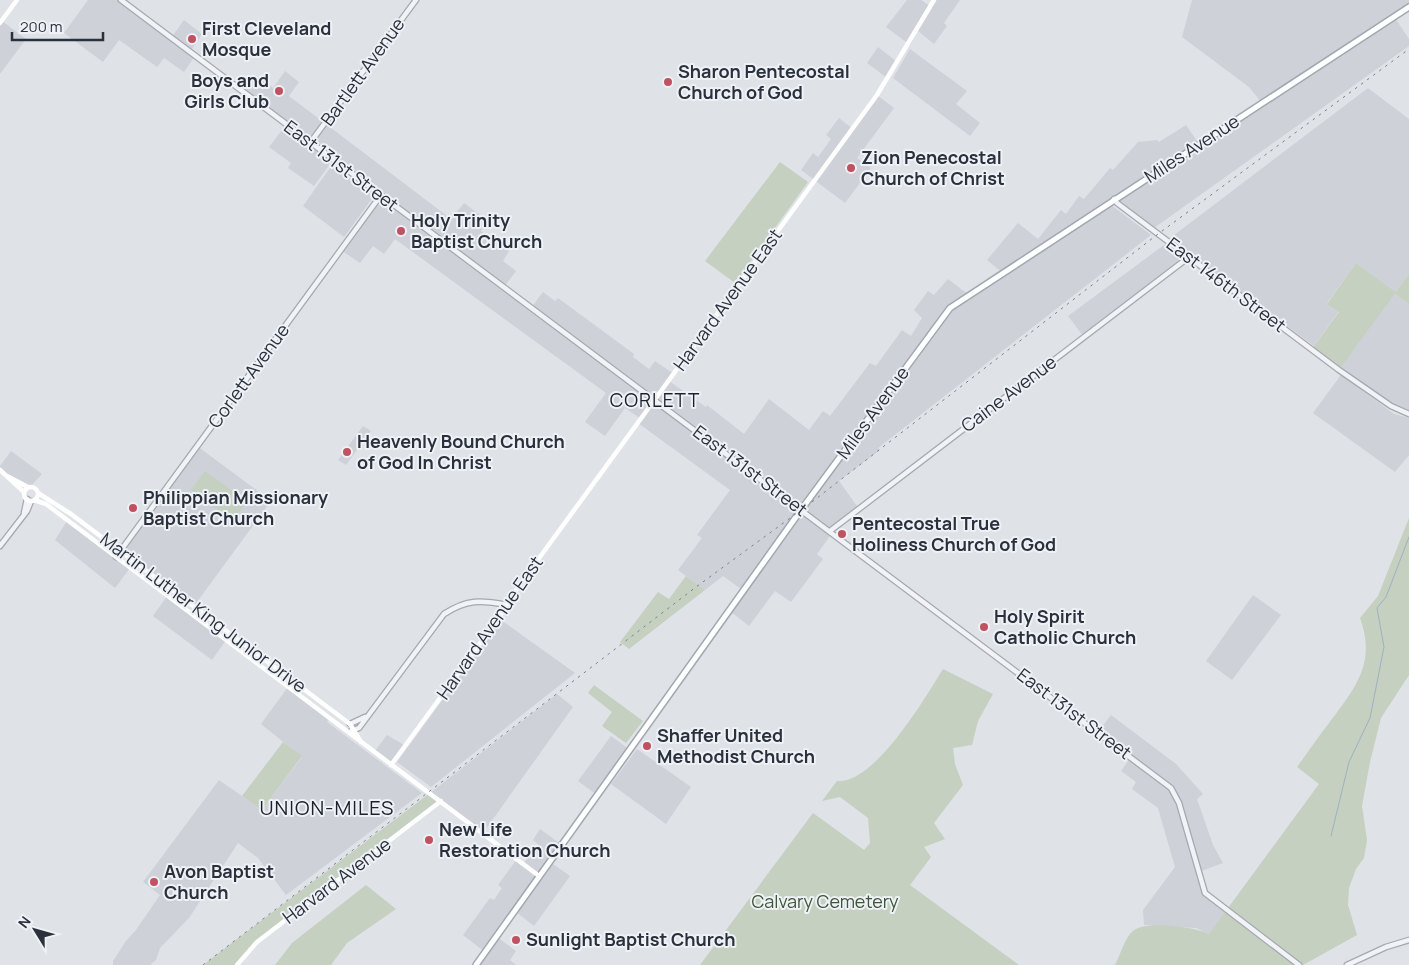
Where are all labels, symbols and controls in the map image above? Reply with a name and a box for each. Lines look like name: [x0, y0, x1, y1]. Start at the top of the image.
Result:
scale bar: [12, 10, 104, 42]
street label: Bartlett Avenue: [315, 13, 410, 130]
text: 200 m: [20, 16, 63, 37]
place label: First Cleveland Mosque: [202, 16, 331, 61]
marker: First Cleveland Mosque: [186, 33, 198, 45]
place label: Sharon Pentecostal Church of God: [678, 59, 850, 104]
place label: Boys and Girls Club: [185, 68, 269, 113]
marker: Sharon Pentecostal Church of God: [662, 76, 674, 88]
marker: Boys and Girls Club: [273, 85, 285, 97]
street label: Miles Avenue: [1139, 108, 1244, 188]
street label: East 131st Street: [279, 114, 404, 216]
place label: Zion Penecostal Church of Christ: [861, 145, 1005, 190]
marker: Zion Penecostal Church of Christ: [845, 162, 857, 174]
place label: Holy Trinity Baptist Church: [411, 208, 542, 253]
street label: Harvard Avenue East: [667, 224, 787, 375]
marker: Holy Trinity Baptist Church: [395, 225, 407, 237]
street label: East 146th Street: [1162, 231, 1291, 337]
street label: Corlett Avenue: [202, 318, 294, 432]
street label: Caine Avenue: [956, 349, 1061, 437]
street label: Miles Avenue: [831, 361, 914, 463]
district label: CORLETT: [610, 387, 700, 413]
street label: East 131st Street: [688, 419, 813, 521]
place label: Heavenly Bound Church of God In Christ: [357, 429, 565, 474]
marker: Heavenly Bound Church of God In Christ: [341, 446, 353, 458]
place label: Philippian Missionary Baptist Church: [143, 485, 328, 530]
marker: Philippian Missionary Baptist Church: [127, 502, 139, 514]
place label: Pentecostal True Holiness Church of God: [852, 511, 1056, 556]
street label: Martin Luther King Junior Drive: [96, 527, 312, 698]
marker: Pentecostal True Holiness Church of God: [836, 528, 848, 540]
street label: Harvard Avenue East: [431, 551, 548, 704]
place label: Holy Spirit Catholic Church: [994, 604, 1136, 649]
marker: Holy Spirit Catholic Church: [978, 621, 990, 633]
street label: East 131st Street: [1012, 662, 1137, 764]
place label: Shaffer United Methodist Church: [657, 723, 815, 768]
marker: Shaffer United Methodist Church: [641, 740, 653, 752]
district label: UNION-MILES: [260, 794, 394, 821]
place label: New Life Restoration Church: [439, 817, 610, 862]
street label: Harvard Avenue: [277, 832, 395, 929]
marker: New Life Restoration Church: [423, 834, 435, 846]
place label: Avon Baptist Church: [164, 859, 274, 904]
marker: Avon Baptist Church: [148, 876, 160, 888]
park label: Calvary Cemetery: [751, 889, 899, 913]
north arrow: [10, 905, 60, 955]
text: N: [14, 912, 35, 932]
place label: Sunlight Baptist Church: [526, 927, 735, 951]
marker: Sunlight Baptist Church: [510, 934, 522, 946]

